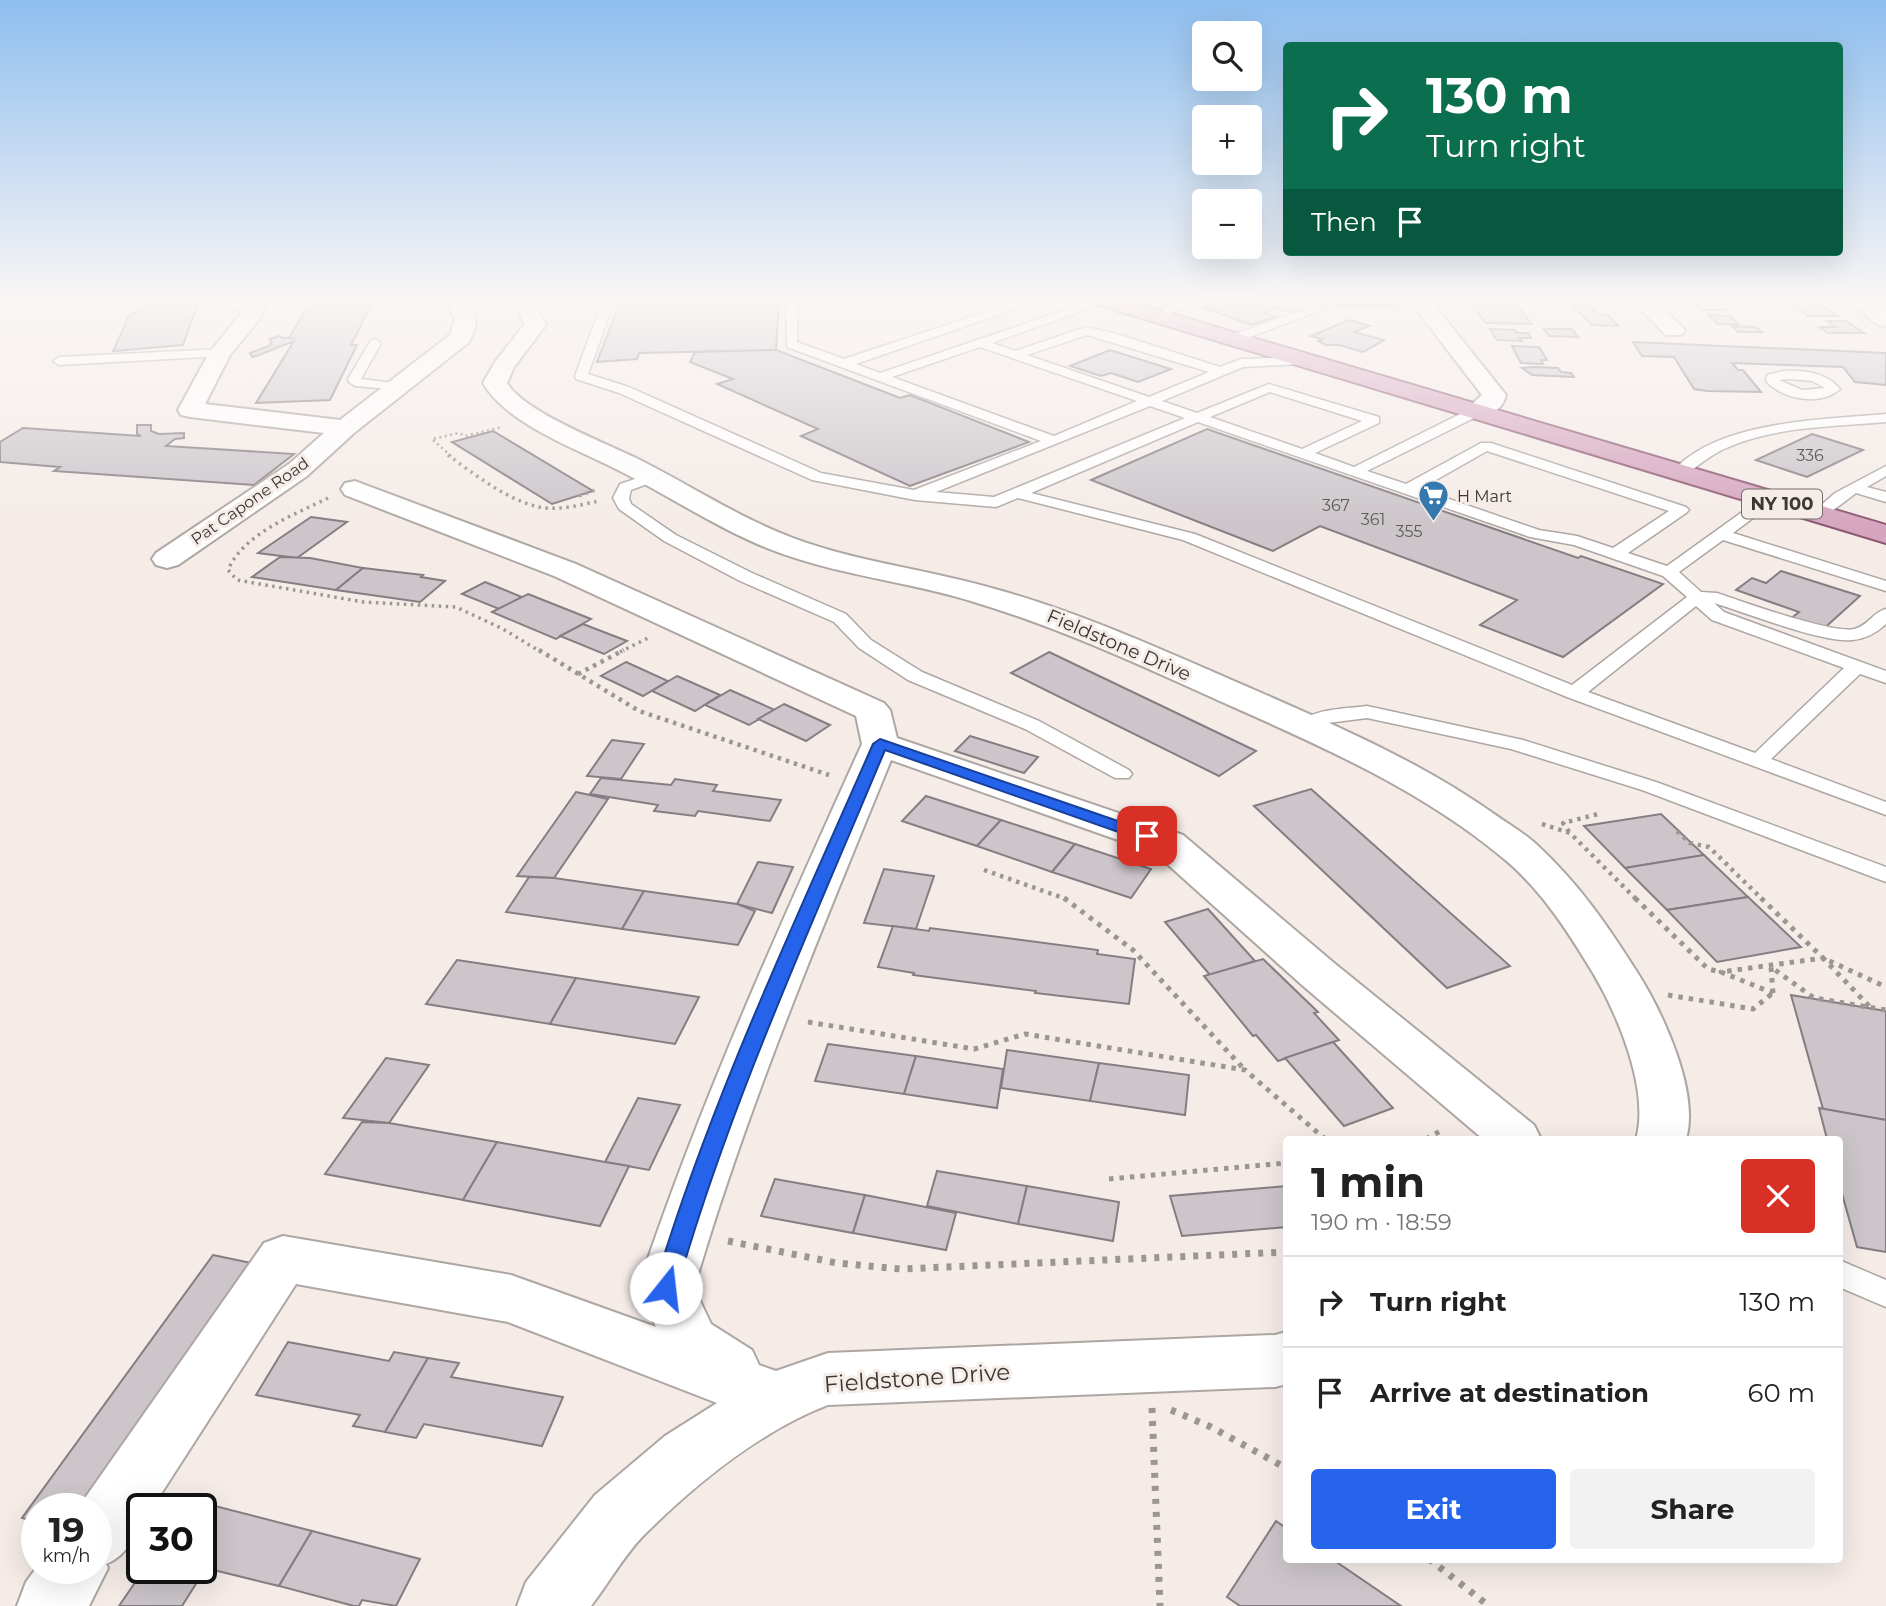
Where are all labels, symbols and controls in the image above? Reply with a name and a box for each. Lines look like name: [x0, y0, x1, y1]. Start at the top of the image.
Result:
map controls: [1192, 21, 1262, 259]
button: search: [1192, 21, 1262, 91]
text: 130 m: [1426, 66, 1573, 125]
icon: right: [1311, 70, 1402, 161]
button: +: [1192, 105, 1262, 175]
text: Turn right: [1426, 126, 1586, 165]
button: −: [1192, 189, 1262, 259]
icon: arrive: [1391, 203, 1429, 241]
text: Then: [1311, 206, 1377, 238]
house number: 336: [1796, 446, 1824, 465]
street label: Pat Capone Road: [187, 453, 313, 549]
supermarket icon: H Mart: [1417, 479, 1451, 523]
place label: H Mart: [1457, 487, 1513, 506]
road number: NY 100: [1742, 490, 1822, 518]
house number: 367: [1322, 496, 1350, 515]
house number: 361: [1361, 510, 1385, 529]
house number: 355: [1396, 522, 1422, 541]
street label: Fieldstone Drive: [1044, 604, 1194, 686]
pin: [1117, 806, 1177, 866]
icon: arrive: [1128, 817, 1166, 855]
text: 1 min: [1311, 1156, 1425, 1208]
button: close: [1741, 1159, 1815, 1233]
text: 190 m · 18:59: [1311, 1208, 1452, 1236]
position arrow: [629, 1251, 703, 1325]
icon: right: [1311, 1283, 1349, 1321]
text: Turn right: [1370, 1286, 1506, 1318]
text: 130 m: [1739, 1286, 1815, 1318]
street label: Fieldstone Drive: [823, 1358, 1011, 1398]
icon: arrive: [1311, 1374, 1349, 1412]
text: Arrive at destination: [1370, 1377, 1649, 1409]
text: 60 m: [1748, 1377, 1815, 1409]
button: Exit: [1311, 1469, 1556, 1549]
button: Share: [1570, 1469, 1815, 1549]
speed limit sign: 30: [126, 1493, 217, 1584]
text: 19: [48, 1508, 85, 1551]
text: km/h: [42, 1545, 91, 1567]

